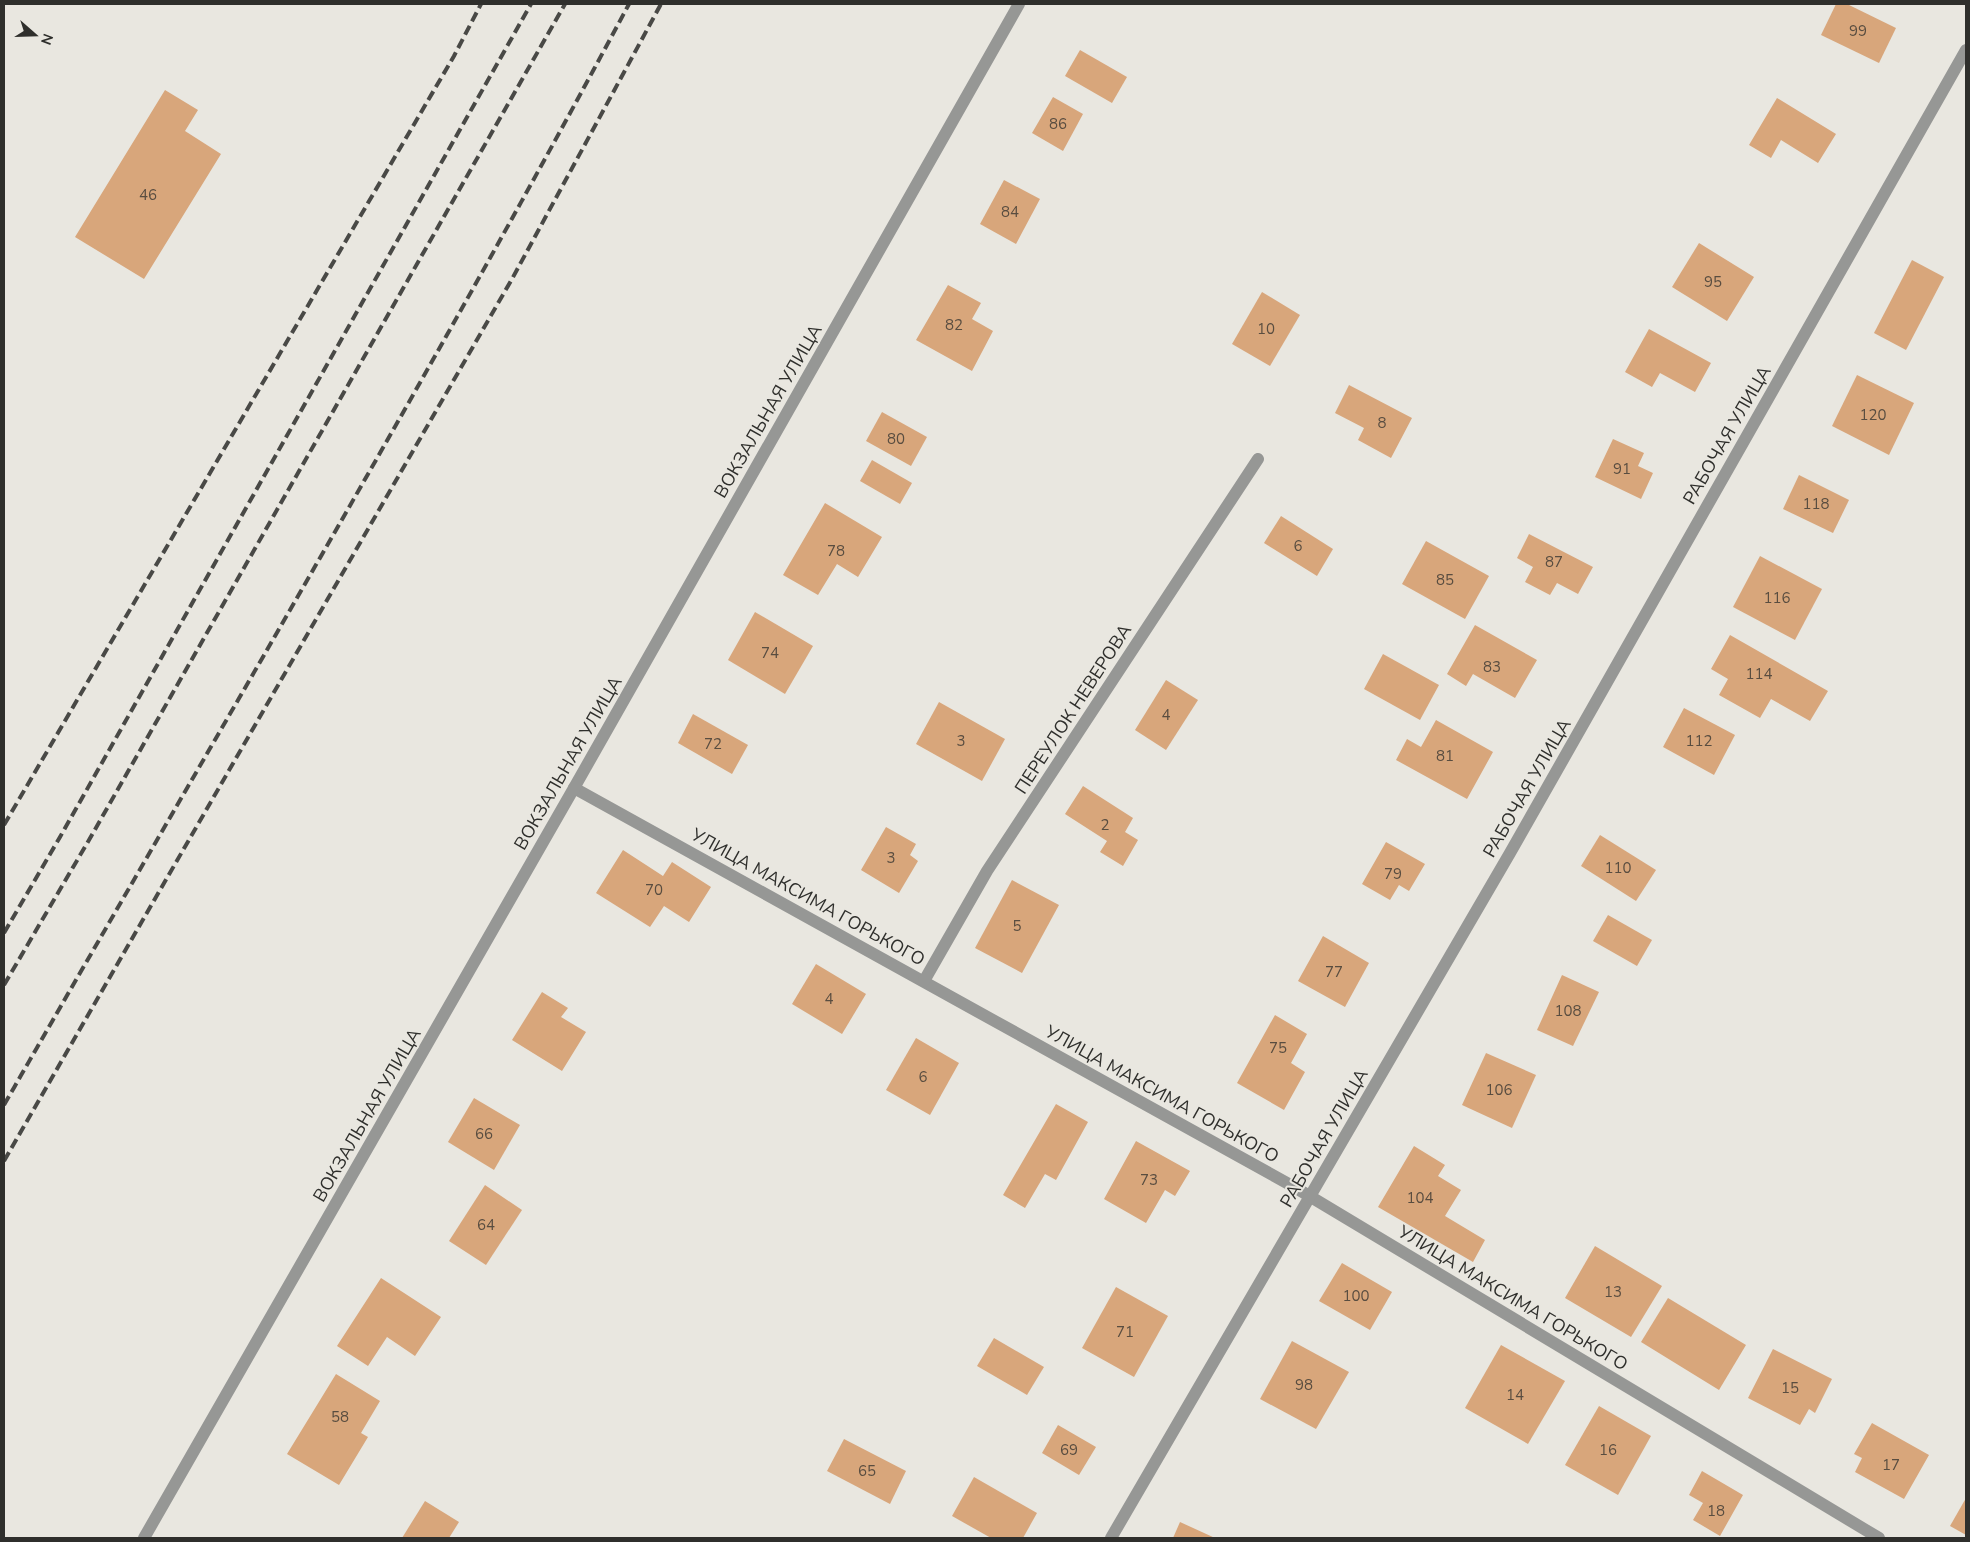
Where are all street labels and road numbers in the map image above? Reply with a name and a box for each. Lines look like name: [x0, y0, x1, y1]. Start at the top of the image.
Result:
street label: ВОКЗАЛЬНАЯ УЛИЦА: [708, 320, 828, 502]
street label: РАБОЧАЯ УЛИЦА: [1678, 361, 1776, 509]
street label: ПЕРЕУЛОК НЕВЕРОВА: [1009, 619, 1137, 799]
street label: ВОКЗАЛЬНАЯ УЛИЦА: [508, 672, 628, 854]
street label: РАБОЧАЯ УЛИЦА: [1478, 714, 1576, 862]
street label: УЛИЦА МАКСИМА ГОРЬКОГО: [686, 822, 929, 971]
street label: УЛИЦА МАКСИМА ГОРЬКОГО: [1040, 1019, 1283, 1168]
street label: ВОКЗАЛЬНАЯ УЛИЦА: [307, 1024, 427, 1206]
street label: РАБОЧАЯ УЛИЦА: [1275, 1064, 1373, 1212]
street label: УЛИЦА МАКСИМА ГОРЬКОГО: [1393, 1219, 1632, 1376]

